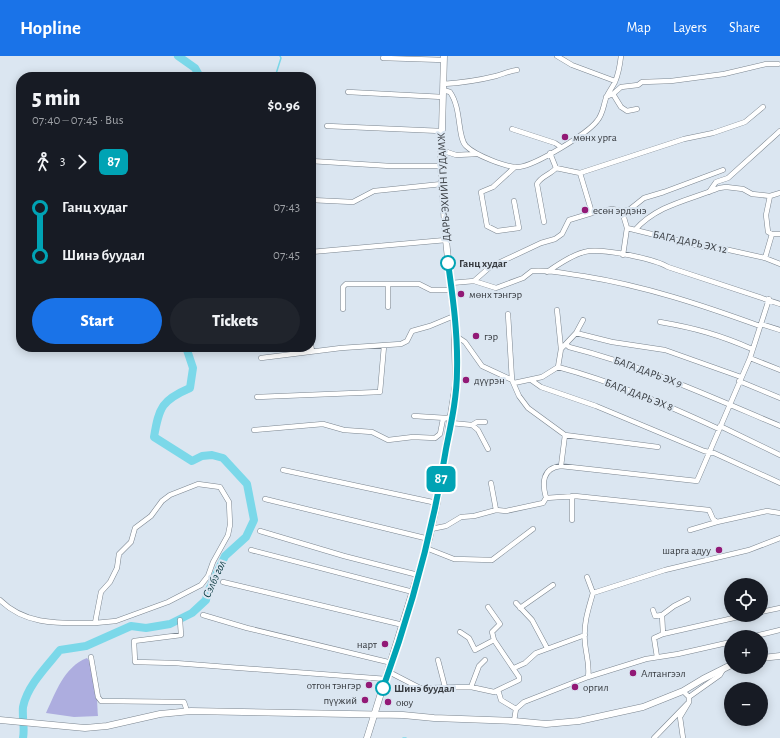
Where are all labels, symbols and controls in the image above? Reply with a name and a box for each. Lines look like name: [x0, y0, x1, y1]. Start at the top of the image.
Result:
text: Hopline: [20, 19, 81, 38]
text: Map: [626, 21, 651, 35]
text: Layers: [673, 21, 707, 35]
text: Share: [729, 21, 760, 35]
text: 5 min: [32, 87, 80, 109]
text: $0.96: [268, 98, 300, 113]
text: 07:40 – 07:45 · Bus: [32, 114, 124, 127]
street label: ДАРЬ-ЭХИЙН ГУДАМЖ: [436, 132, 452, 242]
marker: мөнх урга: [560, 132, 570, 142]
place label: мөнх урга: [573, 132, 617, 143]
icon: walk: [32, 151, 54, 173]
icon: forward: [71, 151, 93, 173]
text: 3: [60, 155, 65, 168]
text: 87: [107, 155, 120, 169]
text: Ганц худаг: [62, 200, 128, 215]
text: 07:43: [273, 201, 300, 214]
marker: есөн эрдэнэ: [580, 205, 590, 215]
place label: есөн эрдэнэ: [593, 205, 647, 216]
street label: БАГА ДАРЬ ЭХ 12: [652, 229, 728, 255]
text: Шинэ буудал: [62, 248, 145, 263]
text: 07:45: [273, 249, 300, 262]
marker: Ганц худаг: [440, 255, 456, 271]
place label: Ганц худаг: [459, 258, 508, 269]
marker: мөнх тэнгэр: [456, 289, 466, 299]
place label: мөнх тэнгэр: [469, 289, 523, 300]
button: Start: [32, 298, 162, 344]
button: Tickets: [170, 298, 300, 344]
marker: гэр: [471, 331, 481, 341]
place label: гэр: [484, 331, 499, 342]
street label: БАГА ДАРЬ ЭХ 9: [612, 355, 684, 389]
marker: дүүрэн: [461, 375, 471, 385]
place label: дүүрэн: [474, 375, 505, 386]
street label: БАГА ДАРЬ ЭХ 8: [603, 377, 675, 413]
line badge: 87: [423, 466, 459, 492]
text: 87: [435, 472, 447, 486]
place label: шарга адуу: [662, 545, 711, 556]
marker: шарга адуу: [714, 545, 724, 555]
water label: Сэлбэ гол: [200, 558, 228, 600]
map controls: [724, 578, 768, 726]
button: locate: [724, 578, 768, 622]
button: +: [724, 630, 768, 674]
place label: нарт: [357, 639, 377, 650]
marker: нарт: [380, 639, 390, 649]
marker: Алтангээл: [628, 668, 638, 678]
place label: Алтангээл: [641, 668, 686, 679]
place label: отгон тэнгэр: [307, 680, 361, 691]
marker: отгон тэнгэр: [364, 680, 374, 690]
marker: Шинэ буудал: [375, 680, 391, 696]
marker: оргил: [570, 682, 580, 692]
place label: оргил: [583, 682, 609, 693]
button: −: [724, 682, 768, 726]
place label: Шинэ буудал: [394, 683, 455, 694]
place label: пүүжий: [323, 695, 357, 706]
marker: пүүжий: [360, 695, 370, 705]
marker: оюу: [383, 697, 393, 707]
place label: оюу: [396, 697, 413, 708]

